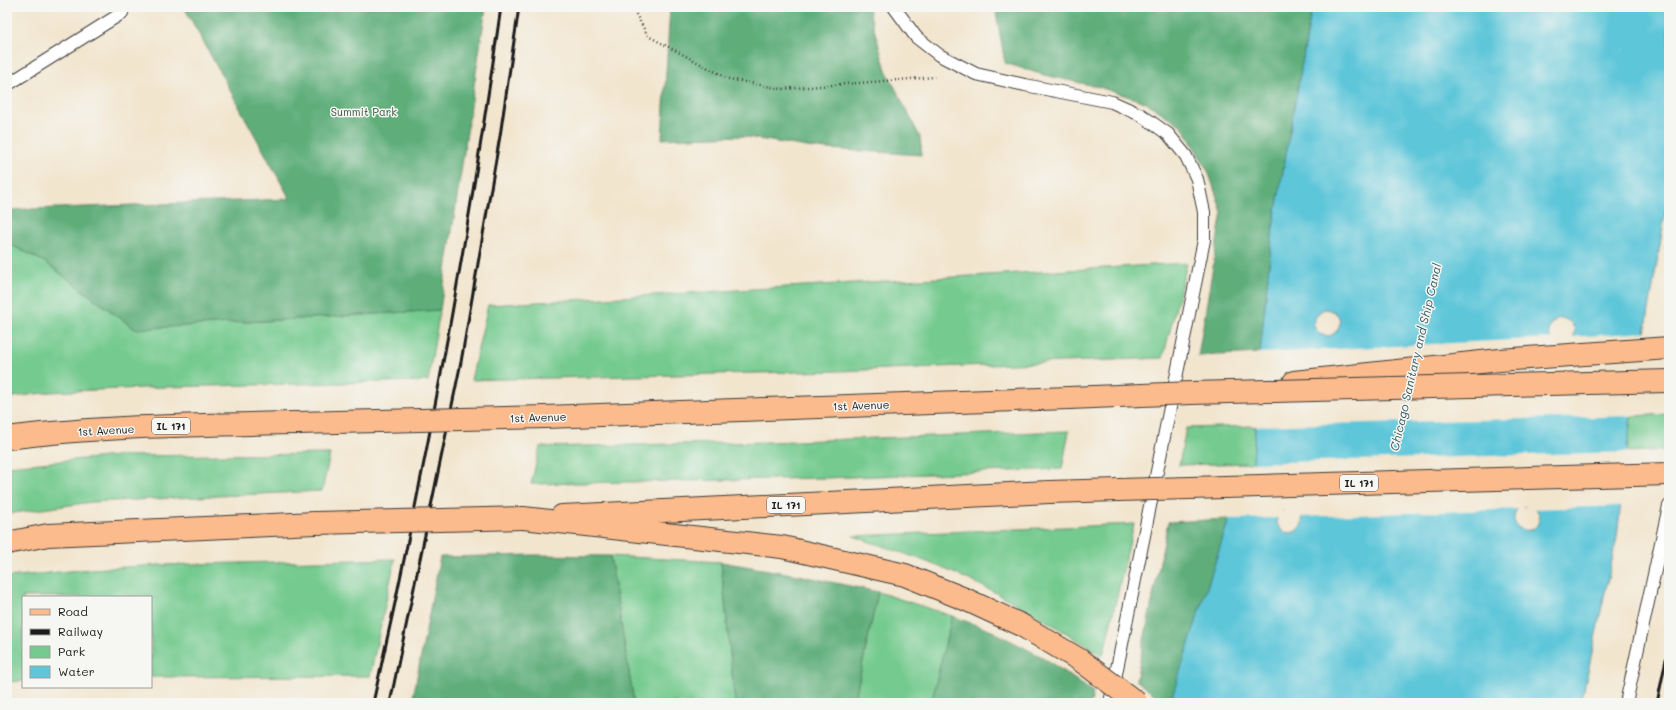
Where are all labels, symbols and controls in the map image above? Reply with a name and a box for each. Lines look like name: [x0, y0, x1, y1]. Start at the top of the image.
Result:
park label: Summit Park: [331, 104, 397, 119]
water label: Chicago Sanitary and Ship Canal: [1386, 262, 1444, 452]
street label: 1st Avenue: [832, 397, 890, 413]
street label: 1st Avenue: [509, 409, 567, 425]
road number: IL 171: [152, 418, 190, 434]
street label: 1st Avenue: [77, 421, 135, 439]
road number: IL 171: [1340, 475, 1378, 491]
road number: IL 171: [767, 497, 805, 513]
legend: [22, 596, 152, 688]
text: Road: [58, 603, 88, 619]
text: Railway: [58, 623, 103, 639]
text: Park: [58, 643, 85, 659]
text: Water: [58, 663, 95, 679]

